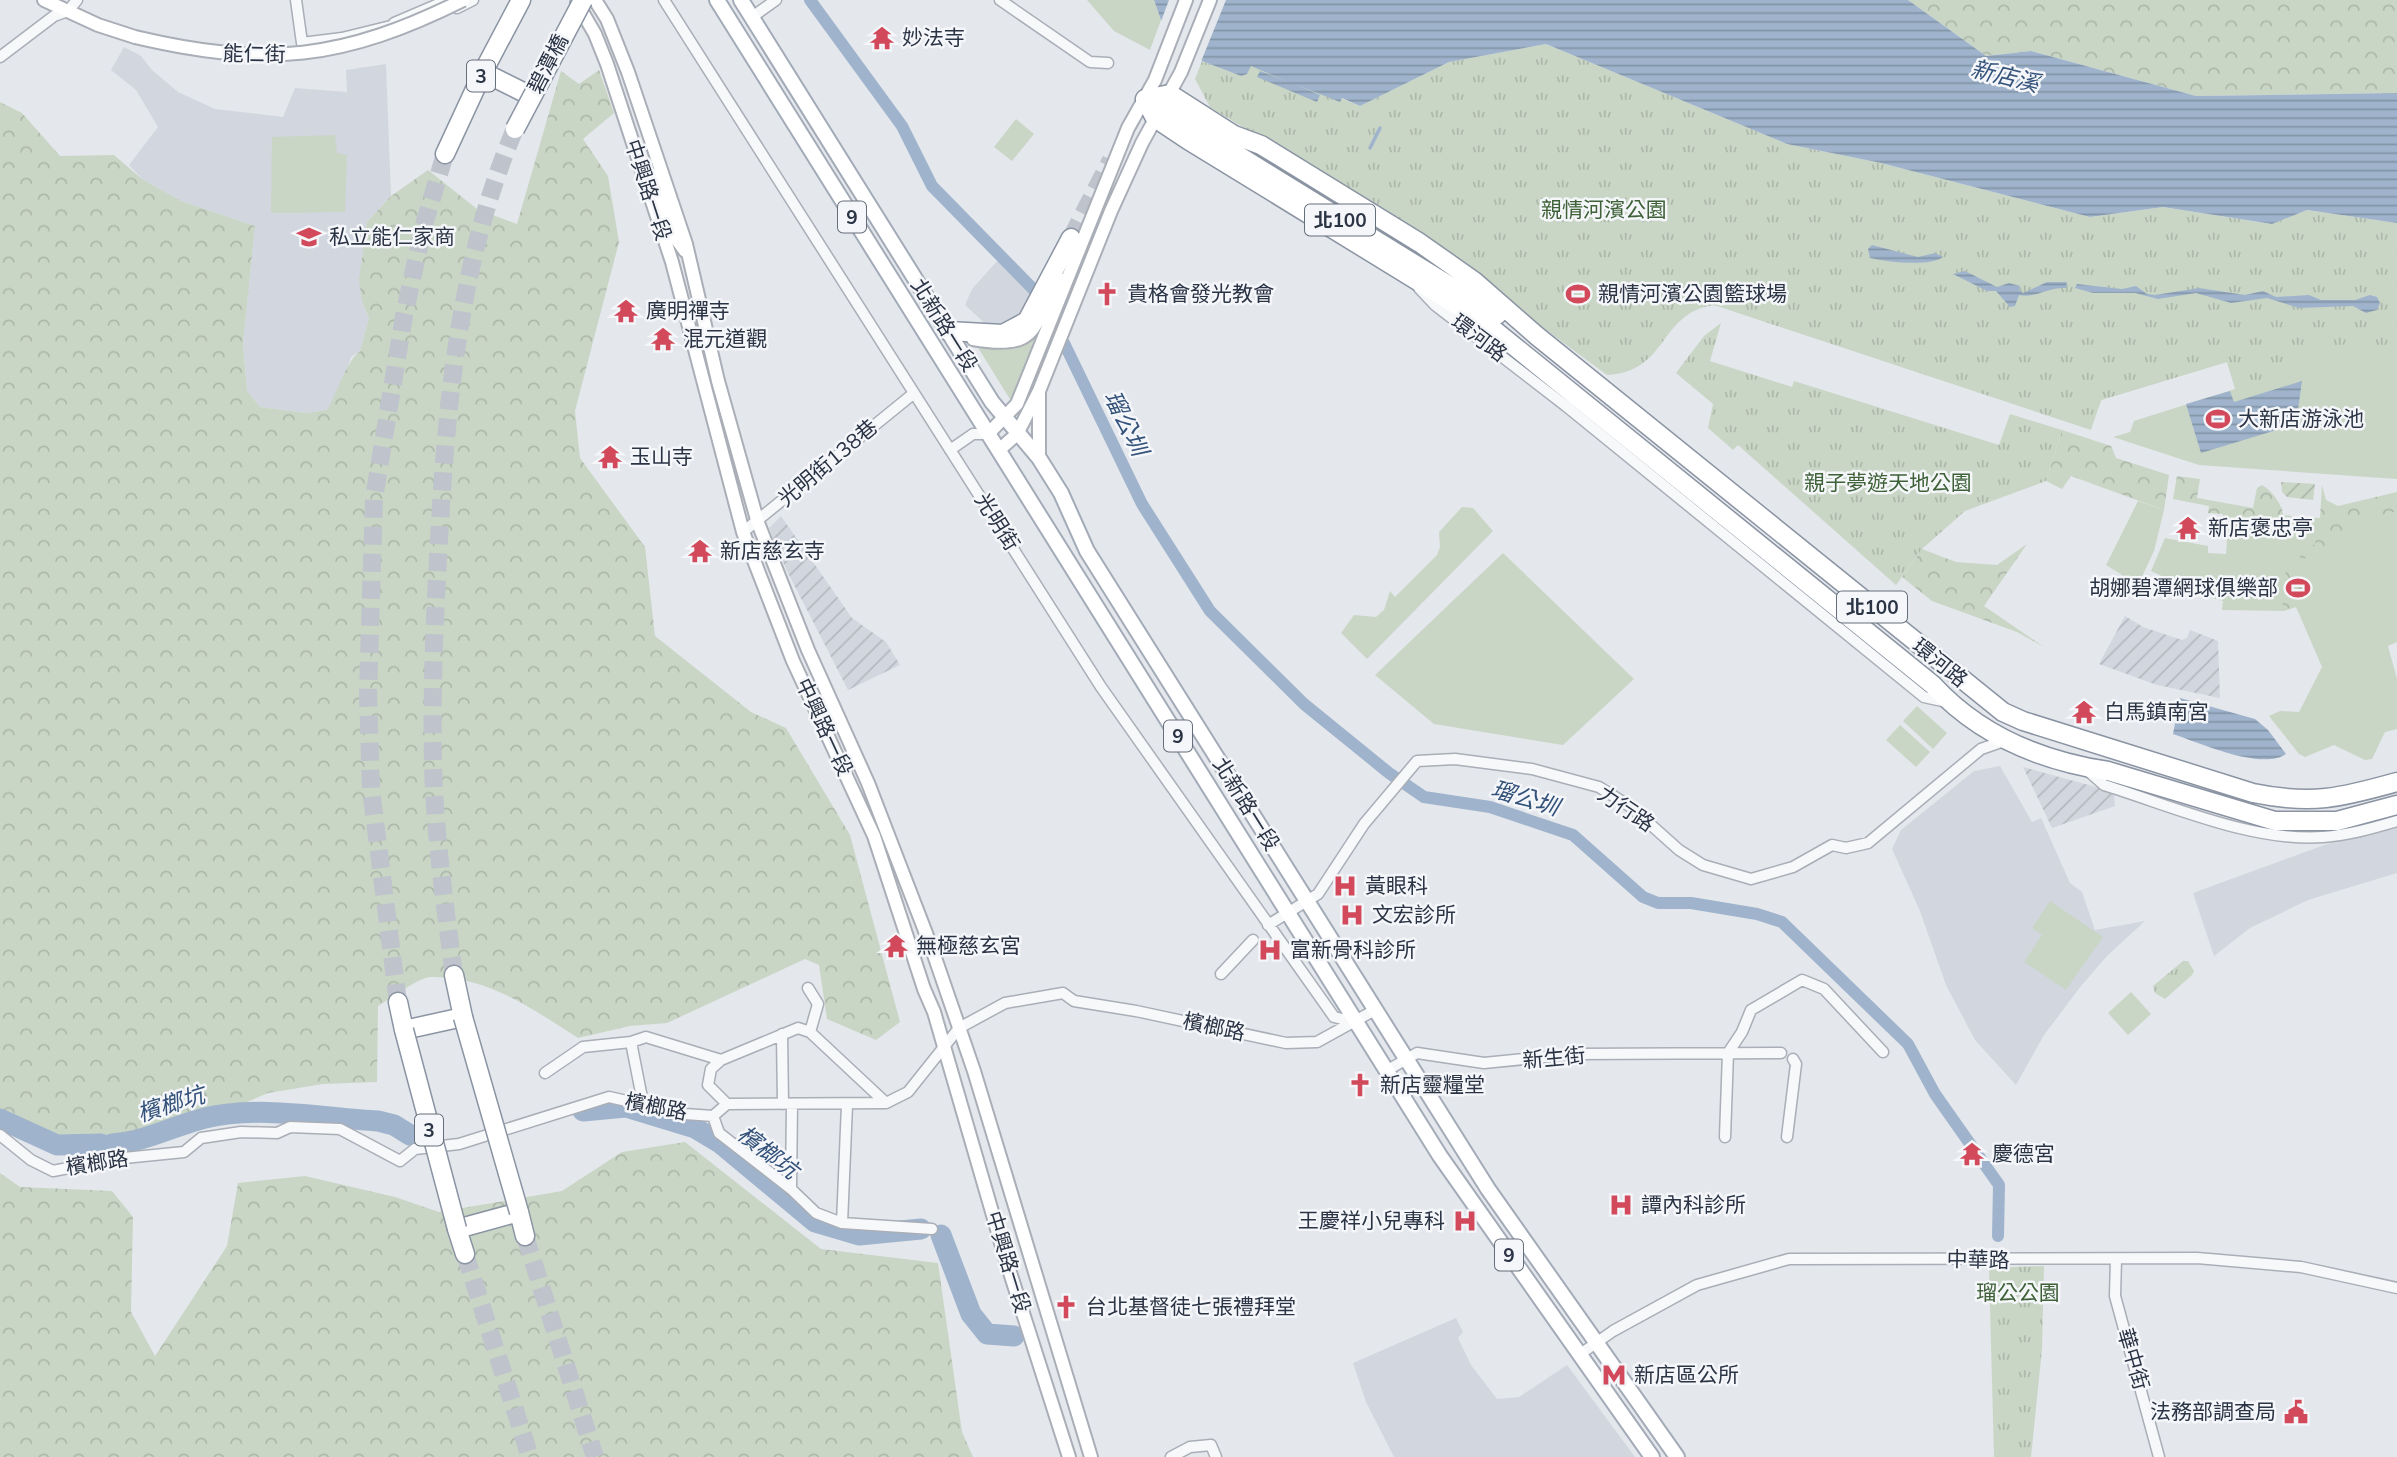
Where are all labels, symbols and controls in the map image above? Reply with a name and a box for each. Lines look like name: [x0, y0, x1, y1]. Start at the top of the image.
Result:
temple icon: 妙法寺: [868, 24, 896, 52]
place label: 妙法寺: [902, 24, 965, 50]
street label: 碧潭橋: [521, 30, 573, 98]
street label: 能仁街: [222, 39, 286, 67]
water label: 新店溪: [1968, 53, 2045, 99]
road number: 3: [467, 60, 495, 92]
street label: 中興路一段: [620, 136, 678, 244]
park label: 親情河濱公園: [1541, 196, 1667, 222]
road number: 9: [838, 202, 866, 232]
road number: 北100: [1305, 204, 1375, 235]
school or university icon: 私立能仁家商: [295, 223, 323, 251]
place label: 私立能仁家商: [329, 223, 455, 249]
street label: 北新路一段: [906, 273, 984, 376]
church icon: 貴格會發光教會: [1093, 280, 1121, 308]
place label: 貴格會發光教會: [1127, 280, 1274, 306]
sports icon: 親情河濱公園籃球場: [1564, 280, 1592, 308]
place label: 親情河濱公園籃球場: [1598, 280, 1787, 306]
temple icon: 廣明禪寺: [612, 297, 640, 325]
place label: 廣明禪寺: [646, 297, 730, 323]
street label: 環河路: [1447, 308, 1513, 367]
temple icon: 混元道觀: [649, 325, 677, 353]
place label: 混元道觀: [683, 325, 767, 351]
water label: 瑠公圳: [1098, 385, 1156, 463]
sports icon: 大新店游泳池: [2204, 405, 2232, 433]
place label: 大新店游泳池: [2238, 405, 2364, 431]
street label: 光明街138巷: [772, 413, 882, 511]
temple icon: 玉山寺: [596, 443, 624, 471]
place label: 玉山寺: [630, 443, 693, 469]
park label: 親子夢遊天地公園: [1804, 469, 1972, 495]
street label: 光明街: [970, 488, 1026, 555]
temple icon: 新店褒忠亭: [2174, 514, 2202, 542]
place label: 新店褒忠亭: [2208, 514, 2313, 540]
temple icon: 新店慈玄寺: [686, 537, 714, 565]
place label: 新店慈玄寺: [720, 537, 825, 563]
place label: 胡娜碧潭網球俱樂部: [2089, 574, 2278, 600]
sports icon: 胡娜碧潭網球俱樂部: [2284, 574, 2312, 602]
road number: 北100: [1837, 592, 1907, 622]
street label: 環河路: [1908, 632, 1973, 692]
street label: 中興路一段: [791, 674, 859, 780]
temple icon: 白馬鎮南宮: [2070, 698, 2098, 726]
place label: 白馬鎮南宮: [2104, 698, 2209, 724]
road number: 9: [1164, 720, 1192, 751]
street label: 北新路一段: [1208, 752, 1286, 855]
water label: 瑠公圳: [1488, 774, 1565, 822]
street label: 力行路: [1593, 780, 1660, 837]
hospital icon: 黃眼科: [1331, 872, 1359, 900]
place label: 黃眼科: [1365, 872, 1428, 898]
hospital icon: 文宏診所: [1338, 901, 1366, 929]
place label: 文宏診所: [1372, 901, 1456, 927]
temple icon: 無極慈玄宮: [882, 932, 910, 960]
place label: 無極慈玄宮: [916, 932, 1021, 958]
hospital icon: 富新骨科診所: [1256, 936, 1284, 964]
place label: 富新骨科診所: [1290, 936, 1416, 962]
street label: 檳榔路: [1181, 1007, 1248, 1045]
street label: 新生街: [1521, 1041, 1586, 1073]
church icon: 新店靈糧堂: [1346, 1071, 1374, 1099]
place label: 新店靈糧堂: [1380, 1071, 1485, 1097]
water label: 檳榔坑: [134, 1079, 211, 1127]
street label: 檳榔路: [623, 1087, 690, 1125]
road number: 3: [415, 1114, 443, 1146]
water label: 檳榔坑: [732, 1119, 807, 1186]
temple icon: 慶德宮: [1958, 1140, 1986, 1168]
place label: 慶德宮: [1992, 1140, 2055, 1166]
street label: 檳榔路: [64, 1144, 130, 1180]
hospital icon: 譚內科診所: [1607, 1191, 1635, 1219]
place label: 譚內科診所: [1641, 1191, 1746, 1217]
place label: 王慶祥小兒專科: [1298, 1207, 1445, 1233]
hospital icon: 王慶祥小兒專科: [1451, 1207, 1479, 1235]
street label: 中興路一段: [981, 1208, 1037, 1316]
road number: 9: [1495, 1240, 1523, 1270]
street label: 中華路: [1946, 1245, 2010, 1273]
park label: 瑠公公園: [1976, 1279, 2060, 1305]
church icon: 台北基督徒七張禮拜堂: [1052, 1293, 1080, 1321]
place label: 台北基督徒七張禮拜堂: [1086, 1293, 1296, 1319]
street label: 華中街: [2113, 1325, 2155, 1393]
metro station icon: 新店區公所: [1600, 1361, 1628, 1389]
place label: 新店區公所: [1634, 1361, 1739, 1387]
place label: 法務部調查局: [2150, 1398, 2276, 1424]
public building icon: 法務部調查局: [2282, 1398, 2310, 1426]

